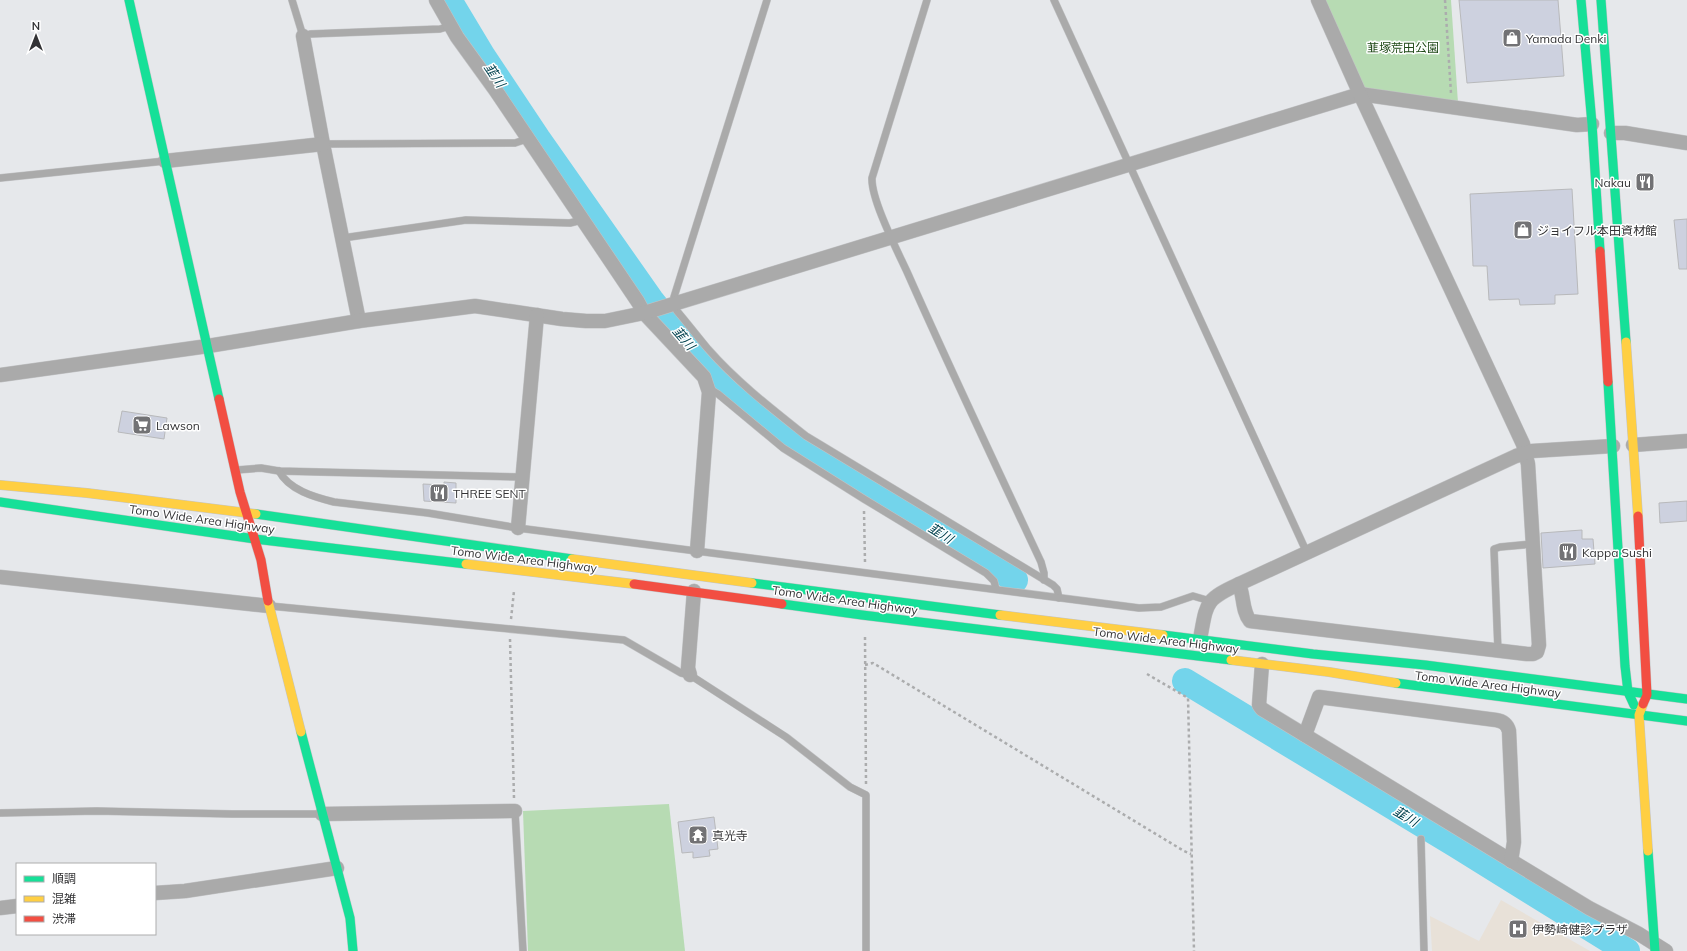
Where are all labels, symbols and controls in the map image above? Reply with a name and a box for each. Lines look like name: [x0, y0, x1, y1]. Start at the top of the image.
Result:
north arrow: [16, 16, 56, 56]
text: N: [32, 19, 40, 33]
shop icon: Yamada Denki: [1501, 27, 1523, 49]
place label: Yamada Denki: [1525, 31, 1607, 46]
park label: 韮塚荒田公園: [1367, 40, 1439, 55]
water label: 韮川: [481, 60, 510, 92]
restaurant icon: Nakau: [1634, 171, 1656, 193]
place label: Nakau: [1595, 175, 1631, 190]
shop icon: ジョイフル本田資材館: [1512, 219, 1534, 241]
place label: ジョイフル本田資材館: [1537, 223, 1657, 238]
water label: 韮川: [669, 323, 700, 355]
supermarket icon: Lawson: [131, 414, 153, 436]
place label: Lawson: [156, 418, 200, 433]
restaurant icon: THREE SENT: [428, 482, 450, 504]
place label: THREE SENT: [453, 486, 526, 501]
street label: Tomo Wide Area Highway: [128, 501, 276, 537]
water label: 韮川: [926, 519, 958, 548]
restaurant icon: Kappa Sushi: [1557, 541, 1579, 563]
street label: Tomo Wide Area Highway: [450, 543, 598, 575]
place label: Kappa Sushi: [1582, 545, 1652, 560]
street label: Tomo Wide Area Highway: [771, 582, 919, 618]
street label: Tomo Wide Area Highway: [1092, 624, 1240, 656]
street label: Tomo Wide Area Highway: [1414, 668, 1562, 700]
water label: 韮川: [1391, 802, 1423, 831]
temple icon: 真光寺: [687, 824, 709, 846]
place label: 真光寺: [712, 828, 748, 843]
legend: [16, 863, 156, 935]
text: 順調: [52, 871, 76, 886]
text: 混雑: [52, 891, 76, 906]
text: 渋滞: [52, 911, 76, 926]
hospital icon: 伊勢崎健診プラザ: [1507, 918, 1529, 940]
place label: 伊勢崎健診プラザ: [1532, 922, 1628, 937]

